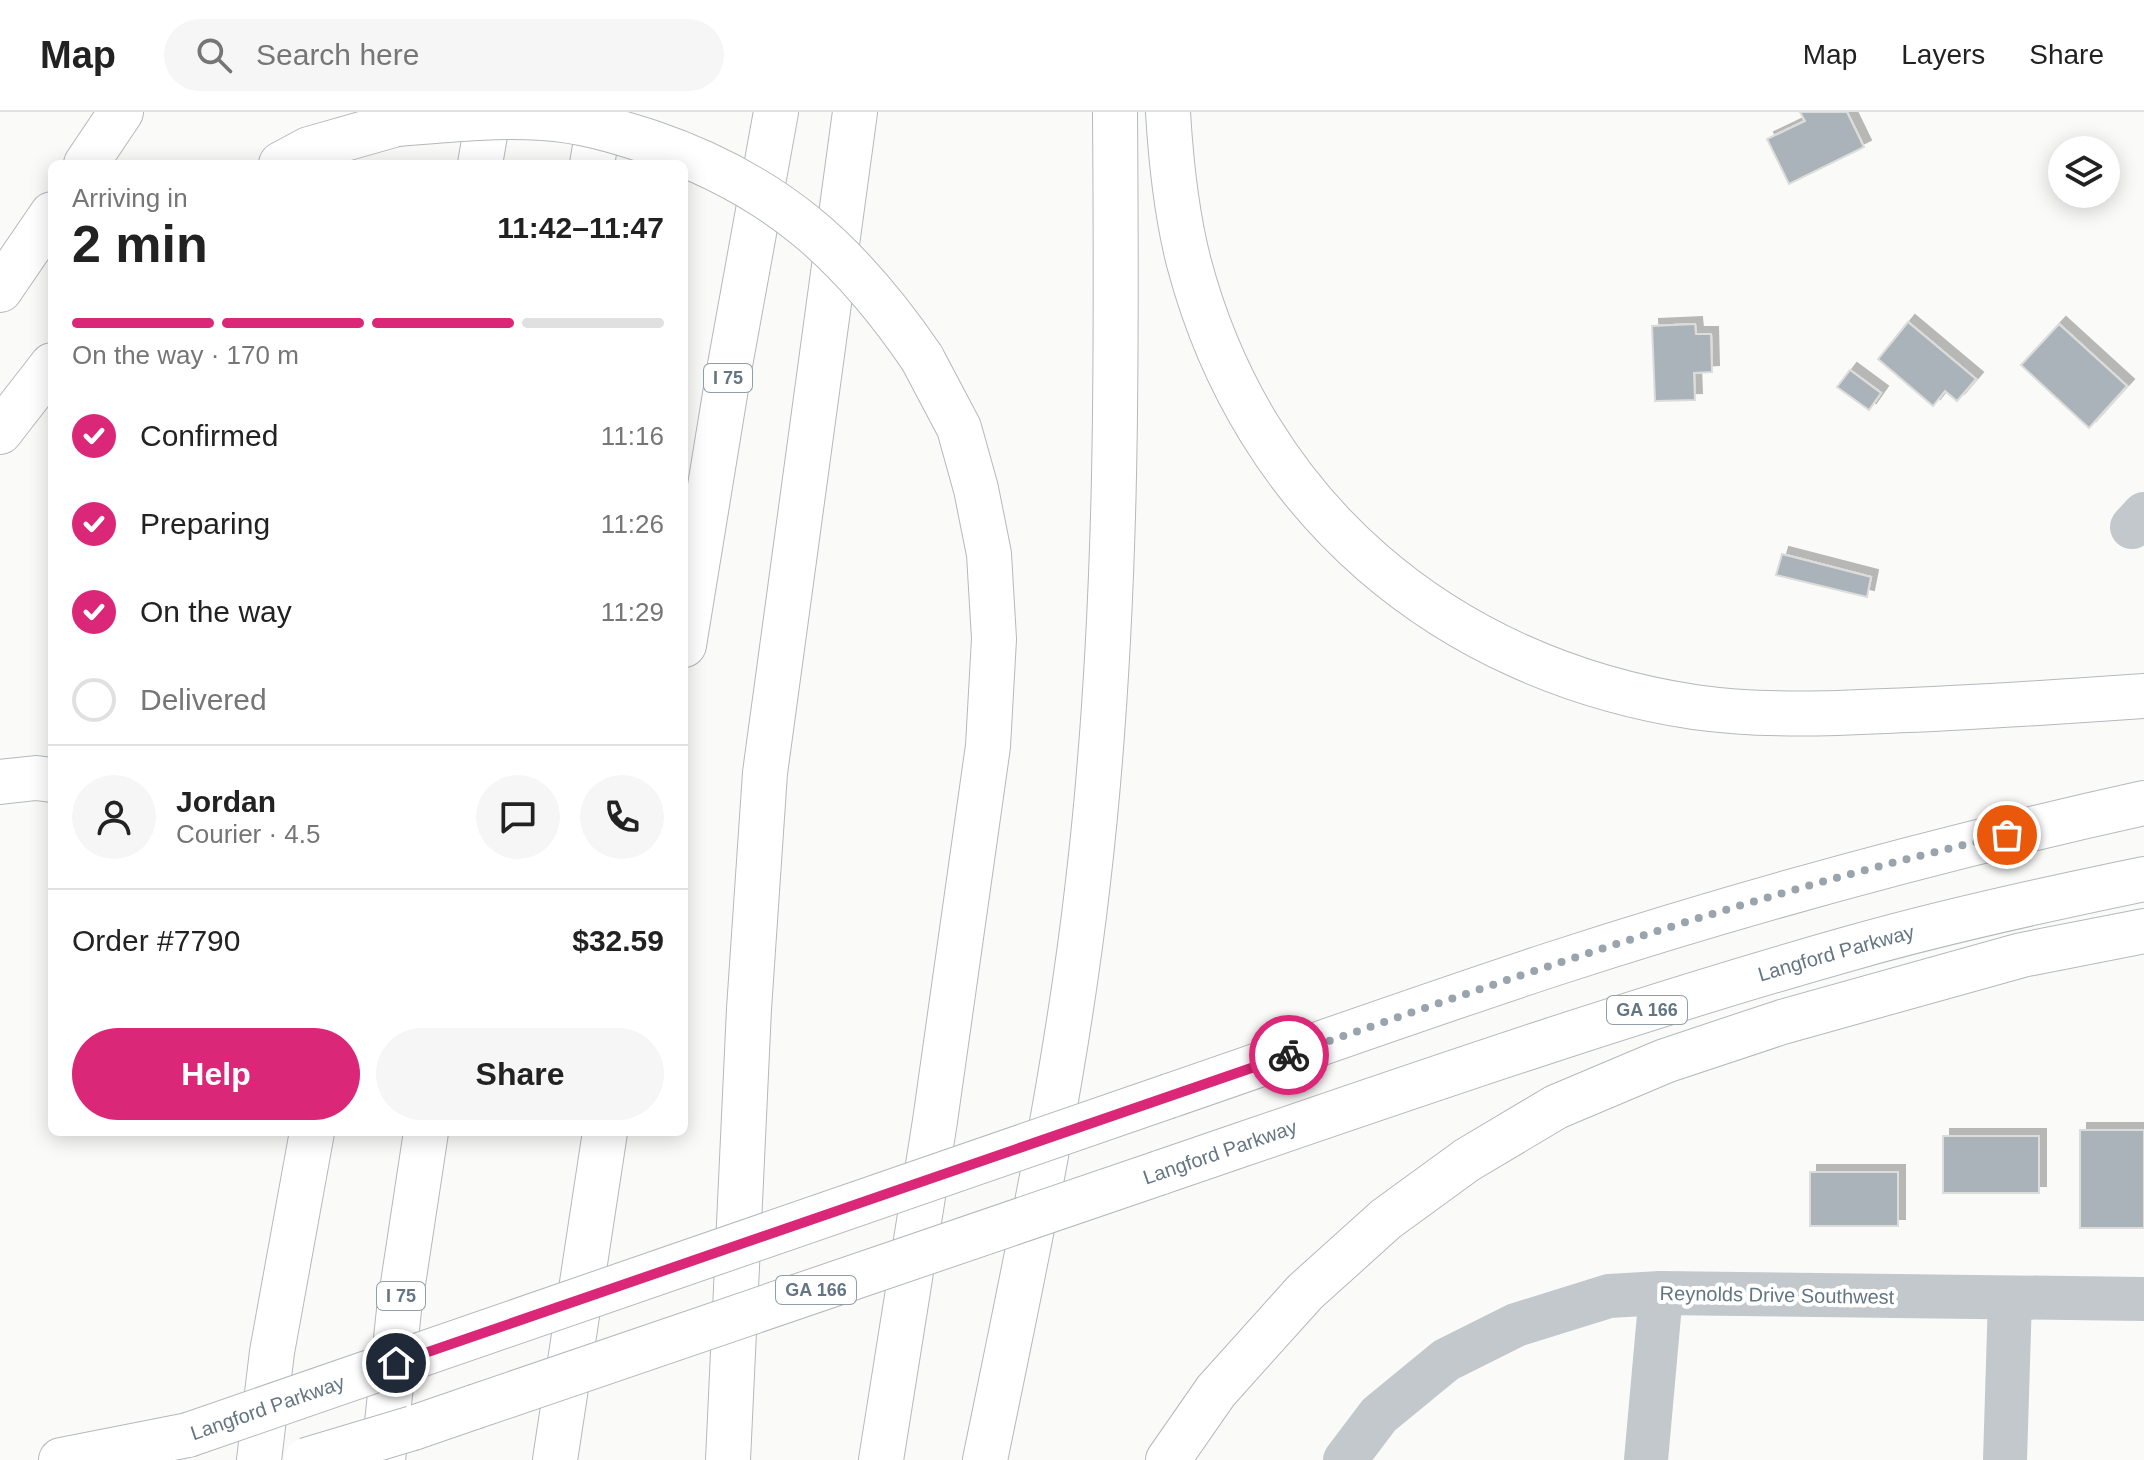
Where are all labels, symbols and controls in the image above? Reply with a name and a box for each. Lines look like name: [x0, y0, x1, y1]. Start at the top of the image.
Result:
search box: [164, 19, 724, 91]
icon: search: [192, 33, 236, 77]
text: Map: [40, 34, 116, 76]
text: Search here: [256, 38, 419, 71]
text: Map: [1803, 39, 1857, 70]
text: Layers: [1901, 39, 1985, 70]
text: Share: [2029, 39, 2104, 70]
map controls: [2048, 136, 2120, 208]
button: layers: [2048, 136, 2120, 208]
text: Arriving in: [72, 183, 188, 213]
text: 11:42–11:47: [497, 211, 664, 244]
text: 2 min: [72, 215, 208, 273]
text: On the way · 170 m: [72, 340, 299, 370]
road number: I 75: [704, 364, 752, 392]
icon: check: [72, 414, 116, 458]
text: Confirmed: [140, 419, 278, 452]
text: 11:16: [601, 421, 664, 451]
icon: check: [72, 502, 116, 546]
text: Preparing: [140, 507, 270, 540]
text: 11:26: [601, 509, 664, 539]
icon: check: [72, 590, 116, 634]
text: On the way: [140, 595, 292, 628]
text: 11:29: [601, 597, 664, 627]
text: Delivered: [140, 683, 267, 716]
button: person: [72, 775, 156, 859]
button: chat: [476, 775, 560, 859]
button: phone: [580, 775, 664, 859]
text: Jordan: [176, 785, 276, 818]
pin: [1973, 801, 2041, 869]
icon: bag: [1985, 813, 2029, 857]
text: Courier · 4.5: [176, 819, 321, 849]
street label: Langford Parkway: [1755, 920, 1916, 986]
text: Order #7790: [72, 924, 240, 957]
text: $32.59: [572, 924, 664, 957]
road number: GA 166: [1607, 996, 1687, 1024]
courier: [1249, 1015, 1329, 1095]
button: Help: [72, 1028, 360, 1120]
button: Share: [376, 1028, 664, 1120]
icon: bike: [1267, 1033, 1311, 1077]
street label: Langford Parkway: [1140, 1115, 1300, 1189]
road number: GA 166: [776, 1276, 856, 1304]
road number: I 75: [377, 1282, 425, 1310]
street label: Reynolds Drive Southwest: [1660, 1282, 1895, 1308]
pin: [362, 1329, 430, 1397]
icon: home: [374, 1341, 418, 1385]
street label: Langford Parkway: [188, 1371, 347, 1444]

